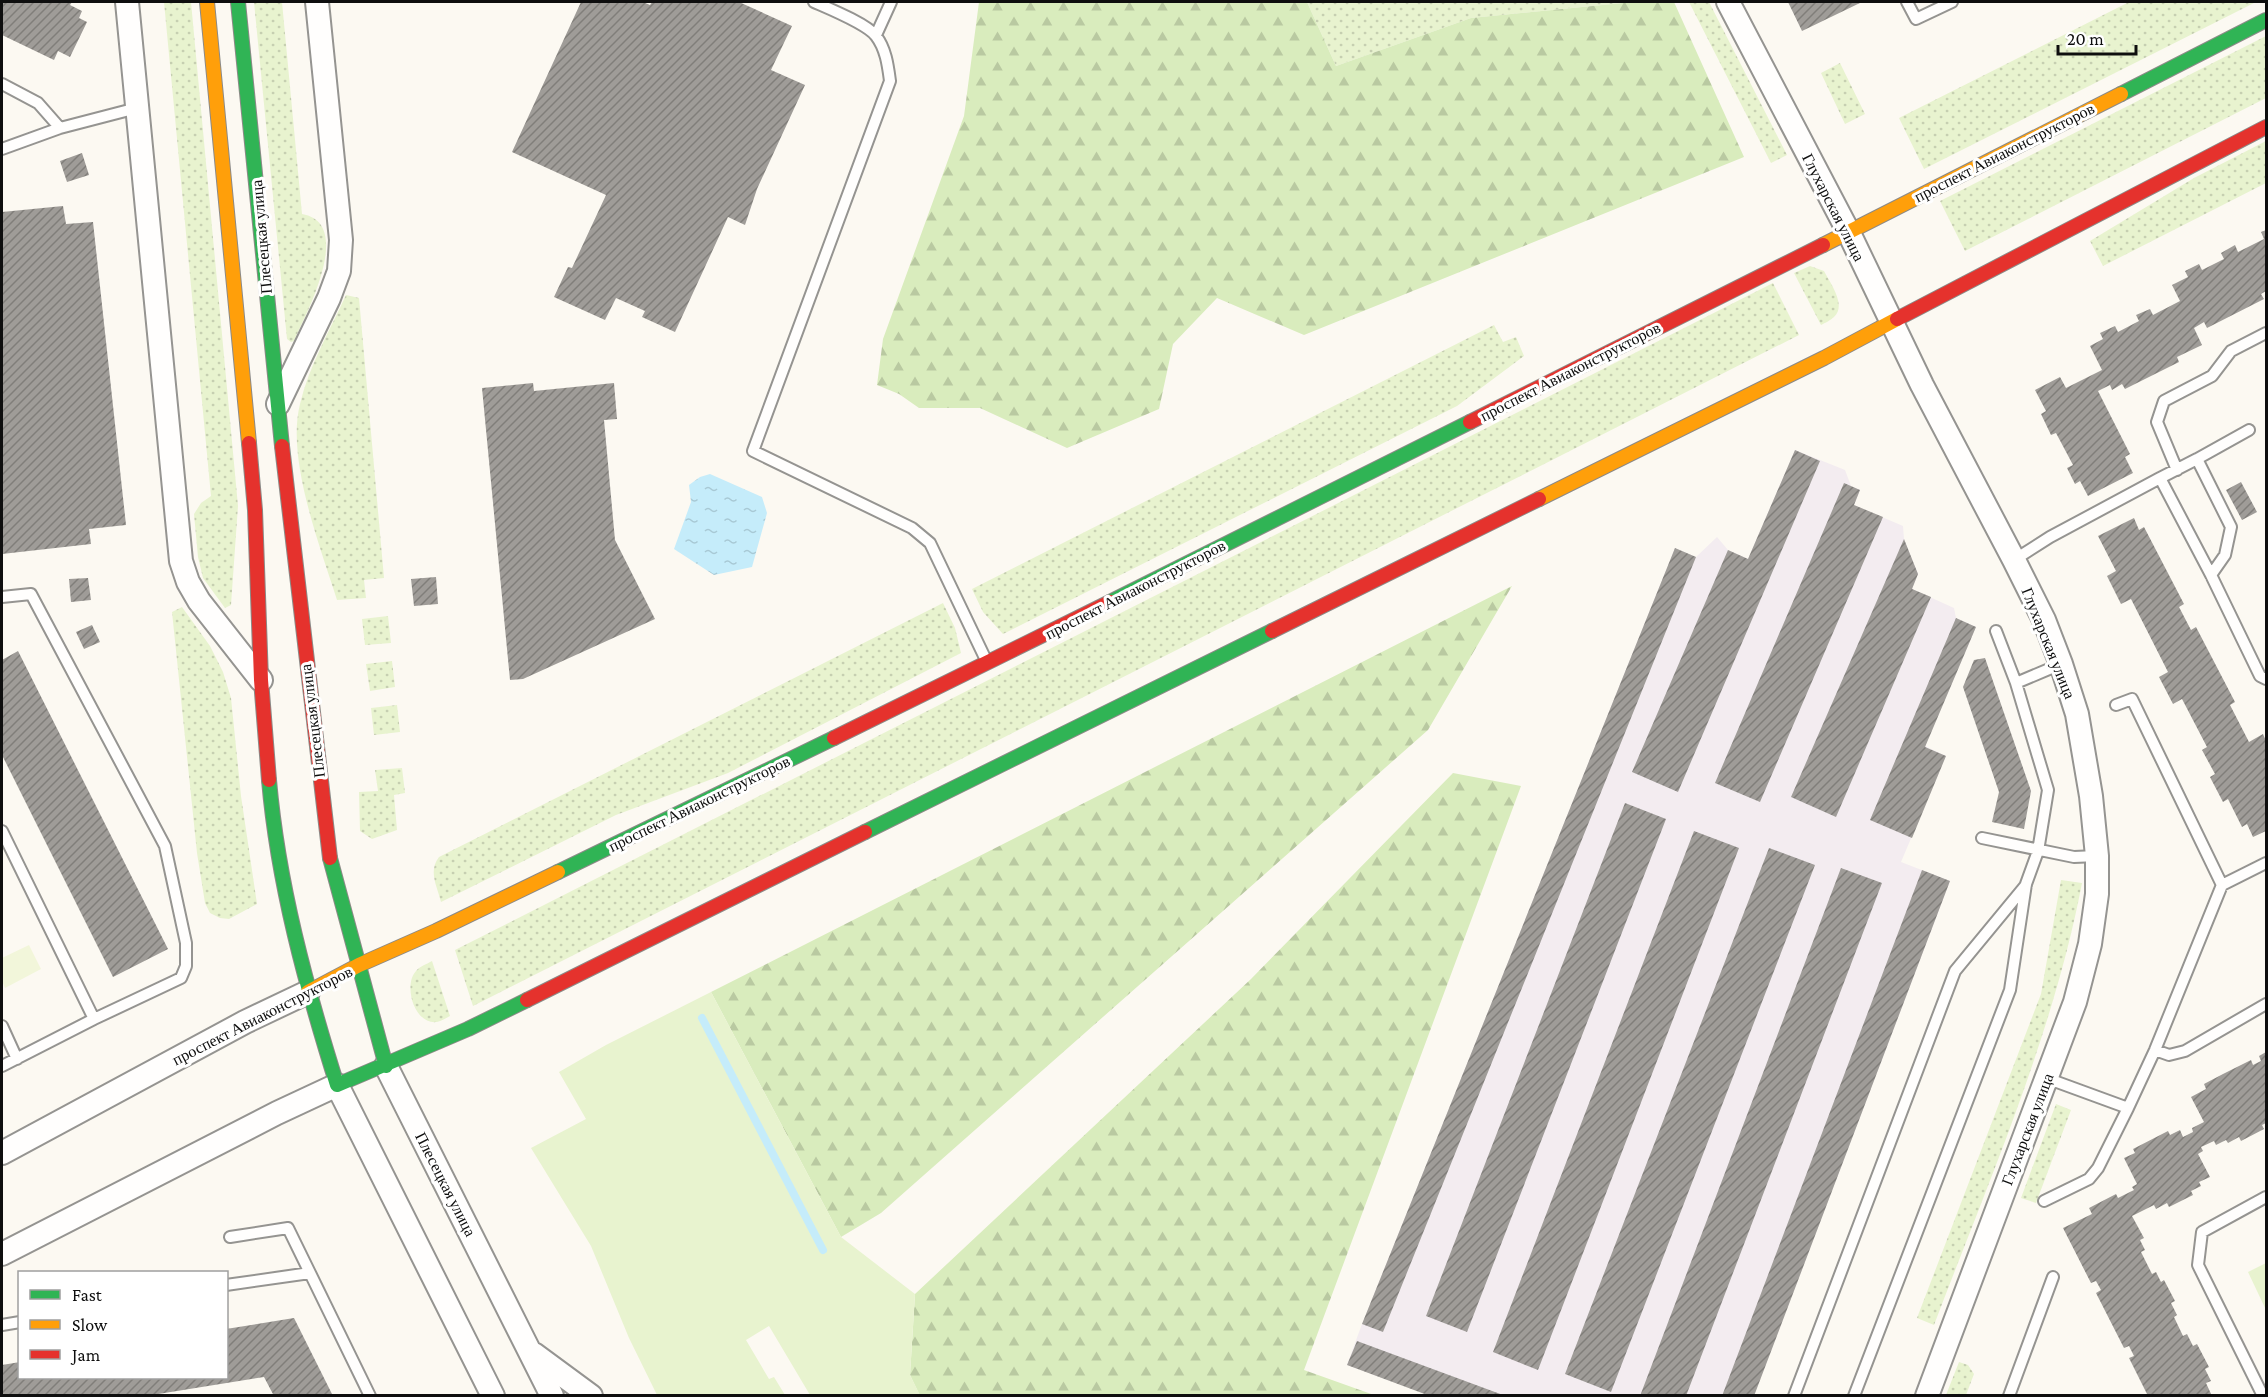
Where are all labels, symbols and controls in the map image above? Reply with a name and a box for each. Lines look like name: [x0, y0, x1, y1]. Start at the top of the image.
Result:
scale bar: [2058, 18, 2136, 56]
text: 20 m: [2067, 29, 2104, 49]
street label: проспект Авиаконструкторов: [1911, 99, 2098, 206]
street label: Глухарская улица: [1798, 151, 1868, 264]
street label: Плесецкая улица: [248, 179, 276, 295]
street label: проспект Авиаконструкторов: [1477, 318, 1664, 425]
street label: проспект Авиаконструкторов: [1042, 536, 1229, 643]
street label: Глухарская улица: [2018, 585, 2079, 702]
street label: Плесецкая улица: [297, 663, 329, 779]
street label: проспект Авиаконструкторов: [606, 752, 793, 856]
street label: проспект Авиаконструкторов: [169, 962, 356, 1069]
street label: Глухарская улица: [1998, 1071, 2058, 1188]
street label: Плесецкая улица: [411, 1129, 479, 1240]
legend: [18, 1271, 228, 1379]
text: Fast: [72, 1285, 103, 1305]
text: Slow: [72, 1315, 108, 1335]
text: Jam: [70, 1345, 101, 1365]

